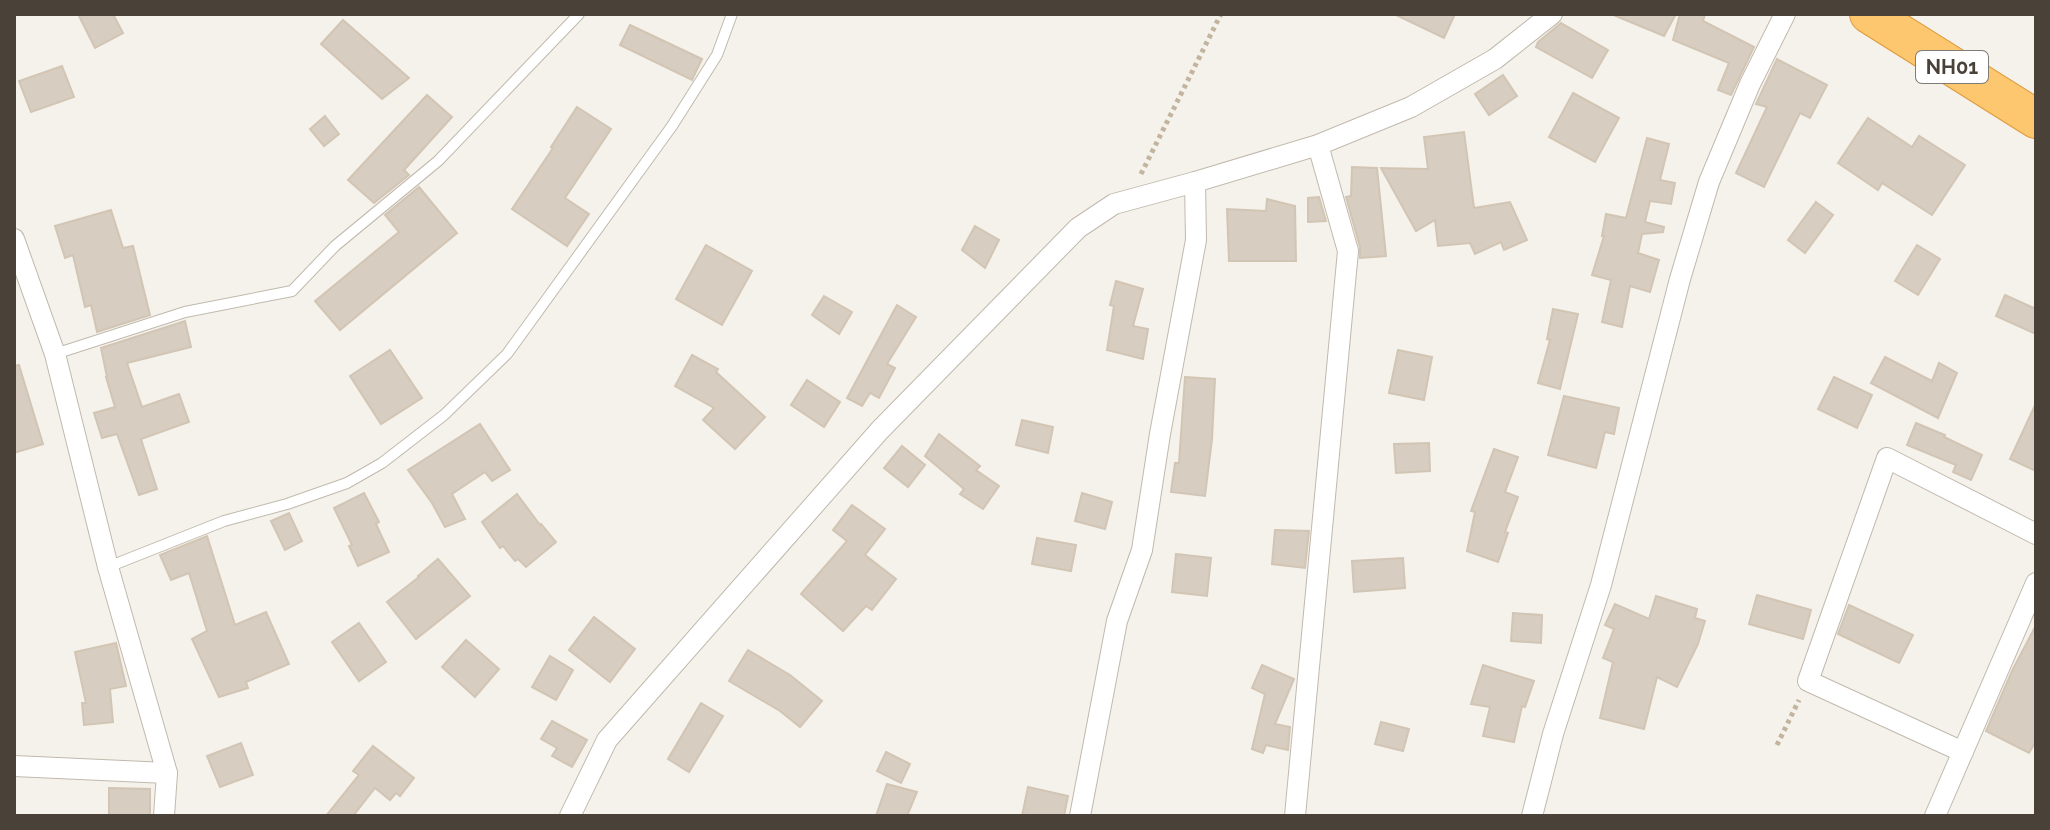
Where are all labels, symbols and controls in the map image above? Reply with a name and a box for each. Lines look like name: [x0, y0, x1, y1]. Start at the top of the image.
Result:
road number: NH01: [1916, 51, 1988, 83]

